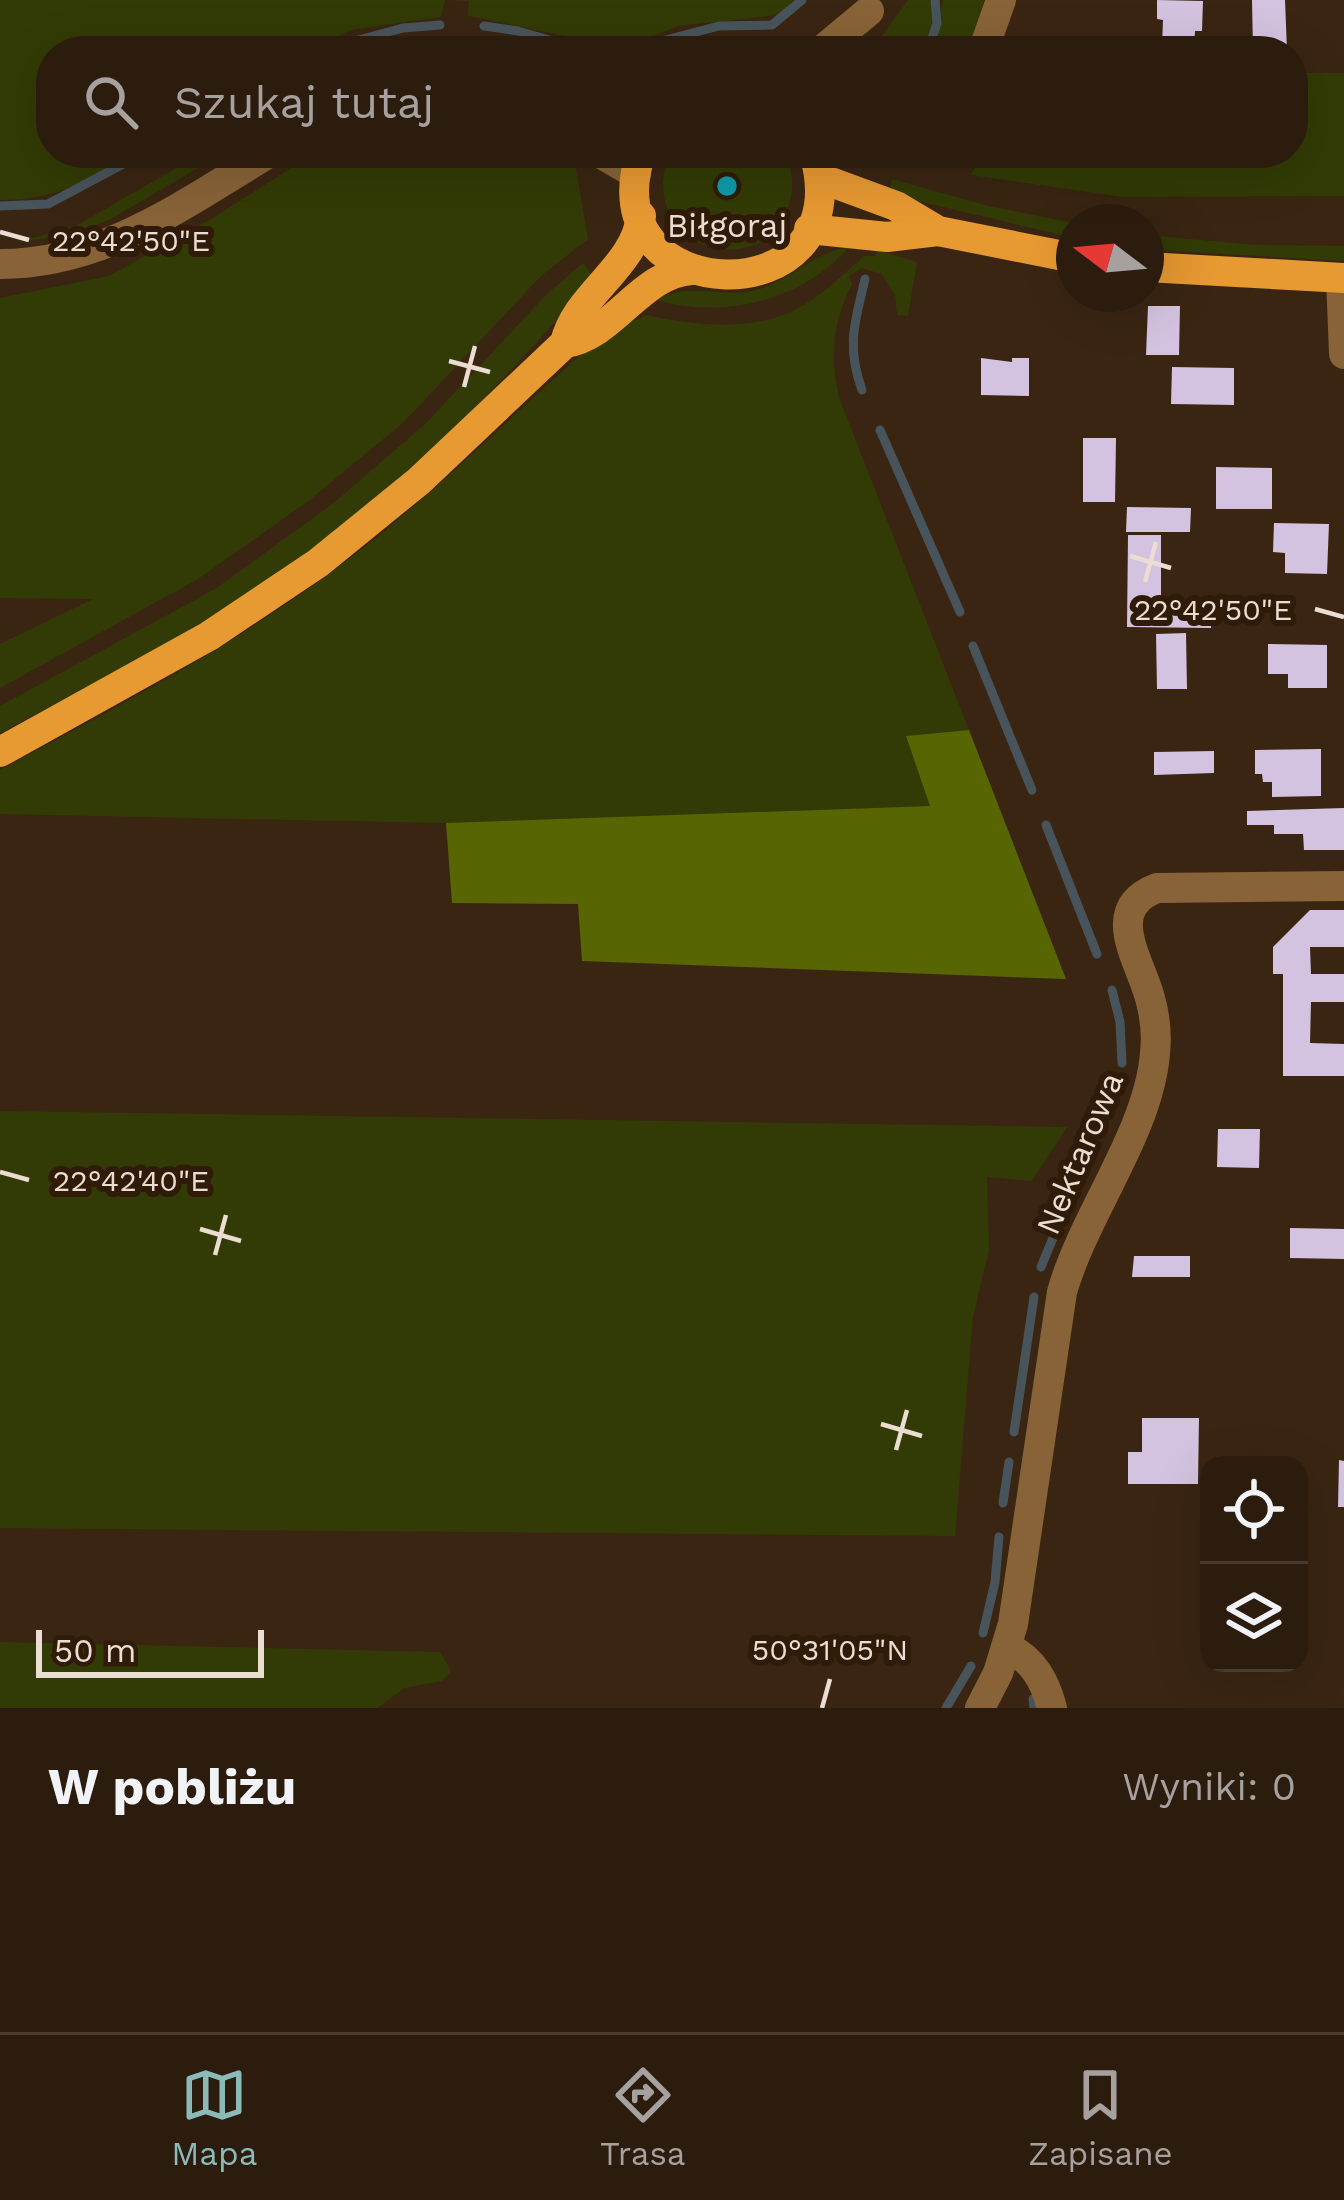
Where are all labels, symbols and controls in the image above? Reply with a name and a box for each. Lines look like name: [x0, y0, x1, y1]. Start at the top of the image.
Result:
search box: [36, 36, 1308, 168]
icon: search: [78, 69, 144, 135]
text: Szukaj tutaj: [174, 76, 434, 129]
marker: Biłgoraj: [714, 173, 740, 199]
north arrow: [1056, 204, 1164, 312]
place label: Biłgoraj: [667, 206, 787, 245]
text: 22°42'50"E: [52, 223, 210, 258]
text: 22°42'50"E: [1134, 592, 1292, 627]
street label: Nektarowa: [1028, 1066, 1131, 1240]
text: 22°42'40"E: [53, 1163, 209, 1198]
map controls: [1200, 1456, 1308, 1672]
button: locate: [1200, 1456, 1308, 1564]
button: layers: [1200, 1564, 1308, 1672]
scale bar: [36, 1624, 264, 1677]
text: 50 m: [54, 1631, 136, 1670]
text: 50°31'05"N: [752, 1632, 908, 1667]
text: W pobliżu: [48, 1757, 296, 1816]
text: Wyniki: 0: [1122, 1764, 1296, 1809]
tab: Mapa: [171, 2062, 257, 2173]
tab: Trasa: [600, 2062, 685, 2173]
tab: Zapisane: [1028, 2062, 1173, 2173]

